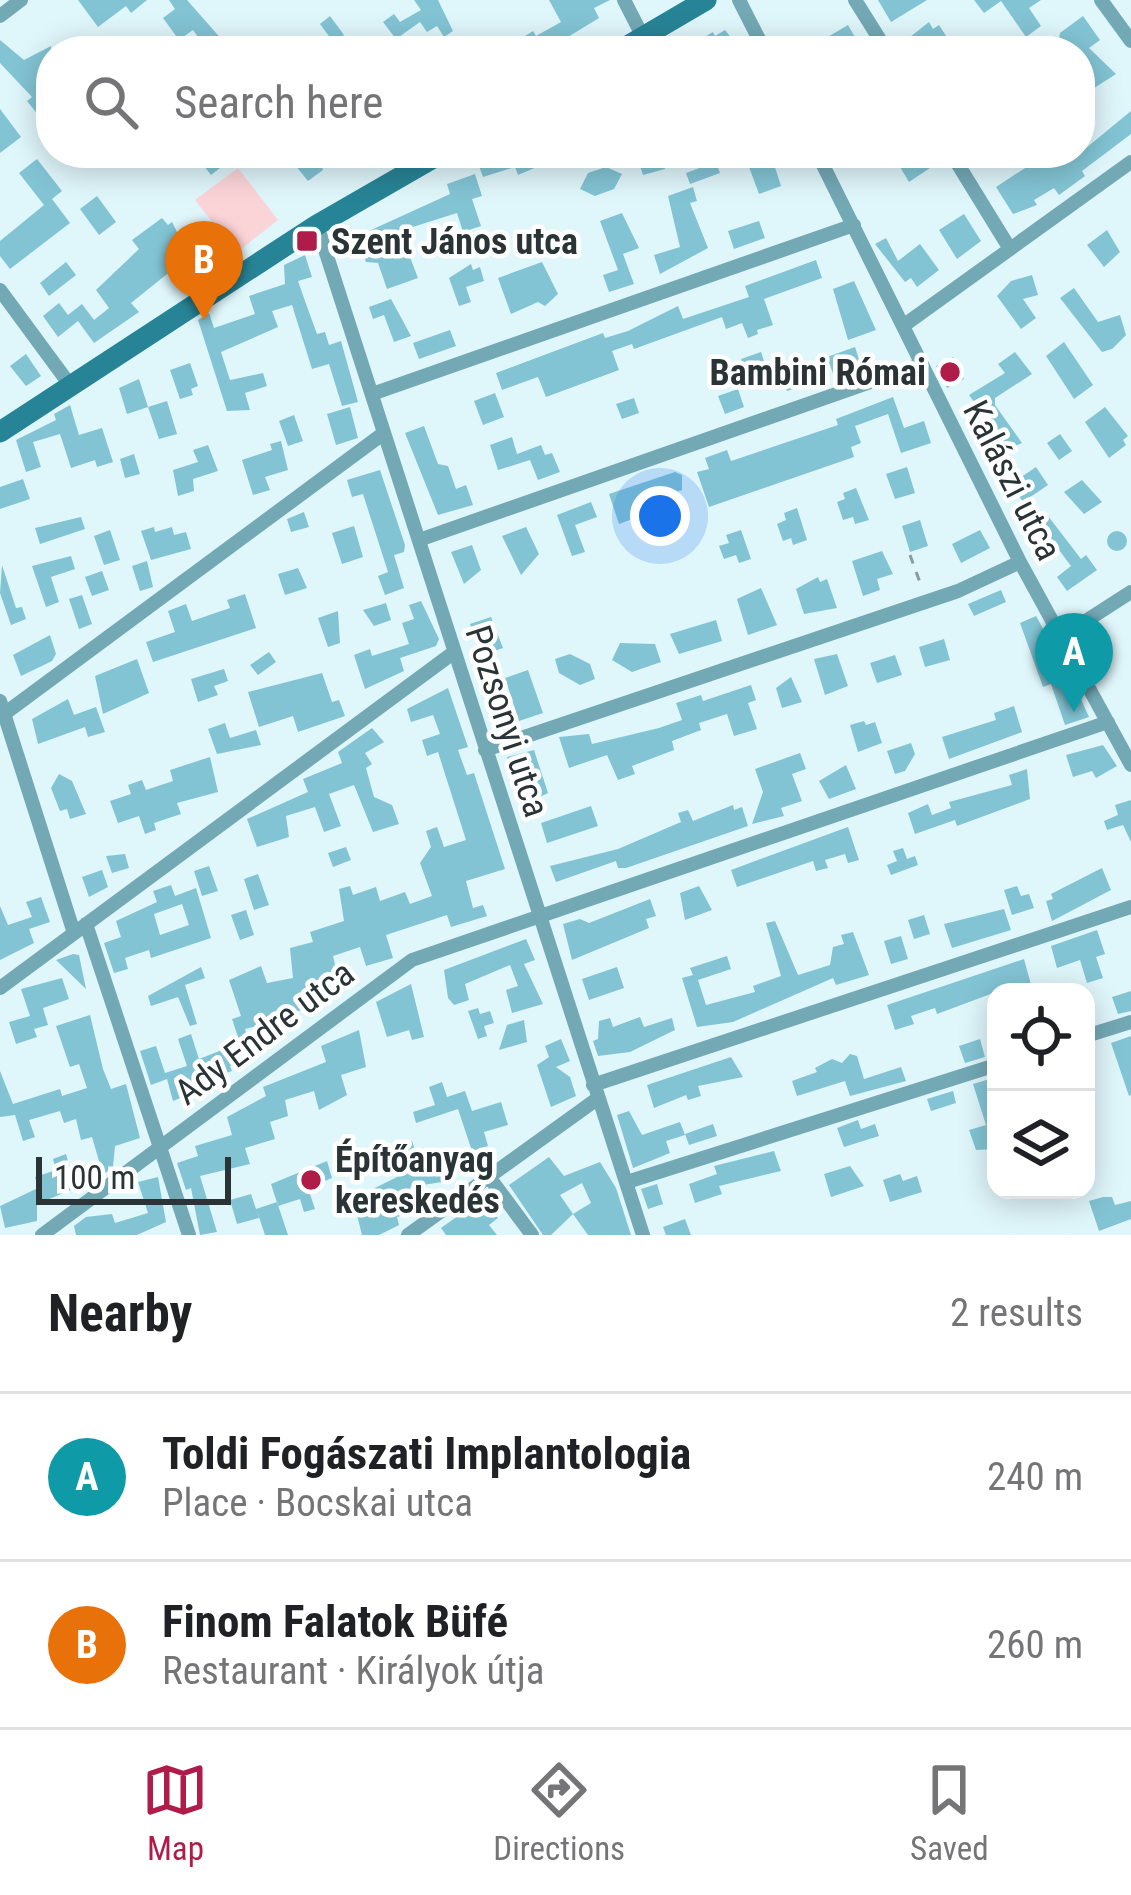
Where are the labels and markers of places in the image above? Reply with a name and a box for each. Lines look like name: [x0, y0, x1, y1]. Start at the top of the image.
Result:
pin: B: [165, 221, 243, 320]
place label: Szent János utca: [331, 221, 578, 263]
marker: Szent János utca: [294, 228, 320, 254]
place label: Bambini Római: [710, 352, 926, 394]
marker: Bambini Római: [937, 359, 963, 385]
pin: A: [1035, 613, 1113, 712]
place label: Építőanyag kereskedés: [335, 1138, 500, 1222]
marker: Építőanyag kereskedés: [298, 1167, 324, 1193]

